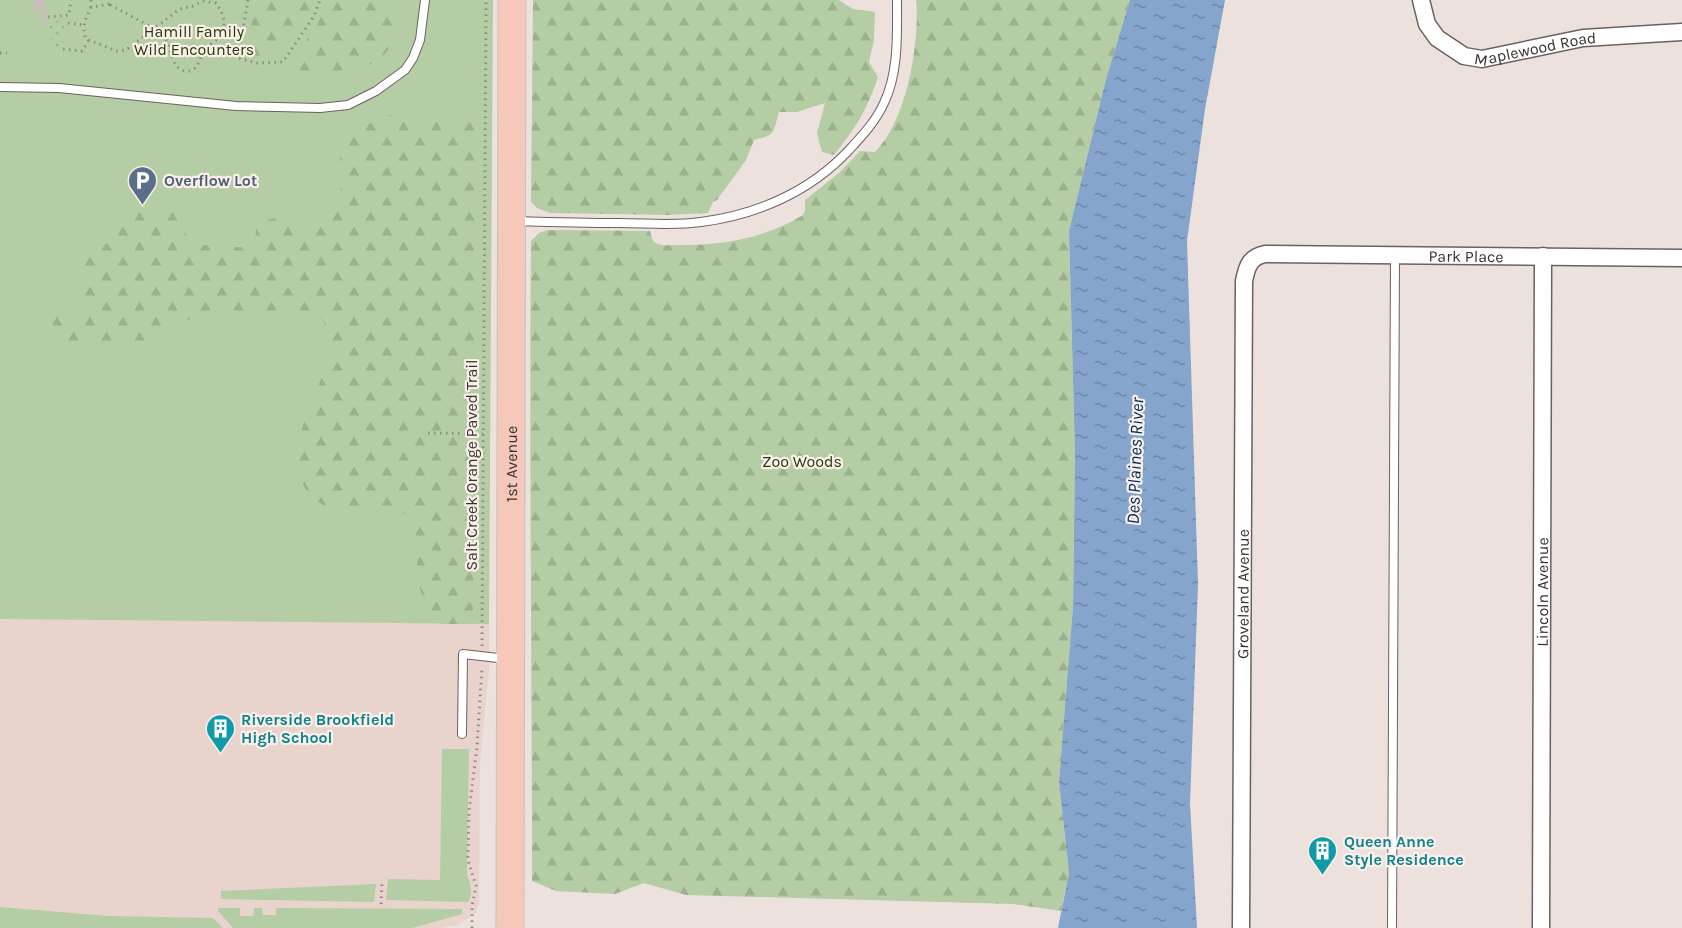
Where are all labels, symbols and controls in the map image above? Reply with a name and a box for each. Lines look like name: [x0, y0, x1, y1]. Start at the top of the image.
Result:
park label: Hamill Family Wild Encounters: [134, 22, 254, 59]
street label: Maplewood Road: [1473, 28, 1597, 69]
parking icon: Overflow Lot: [127, 164, 159, 206]
place label: Overflow Lot: [164, 171, 257, 190]
street label: Park Place: [1428, 246, 1504, 266]
street label: Salt Creek Orange Paved Trail: [462, 359, 481, 571]
water label: Des Plaines River: [1122, 396, 1148, 525]
street label: 1st Avenue: [501, 426, 521, 502]
park label: Zoo Woods: [762, 452, 842, 471]
street label: Groveland Avenue: [1233, 529, 1252, 659]
street label: Lincoln Avenue: [1532, 537, 1552, 647]
place label: Riverside Brookfield High School: [241, 710, 394, 747]
building icon: Riverside Brookfield High School: [204, 712, 236, 754]
place label: Queen Anne Style Residence: [1344, 832, 1464, 869]
building icon: Queen Anne Style Residence: [1307, 834, 1339, 876]

